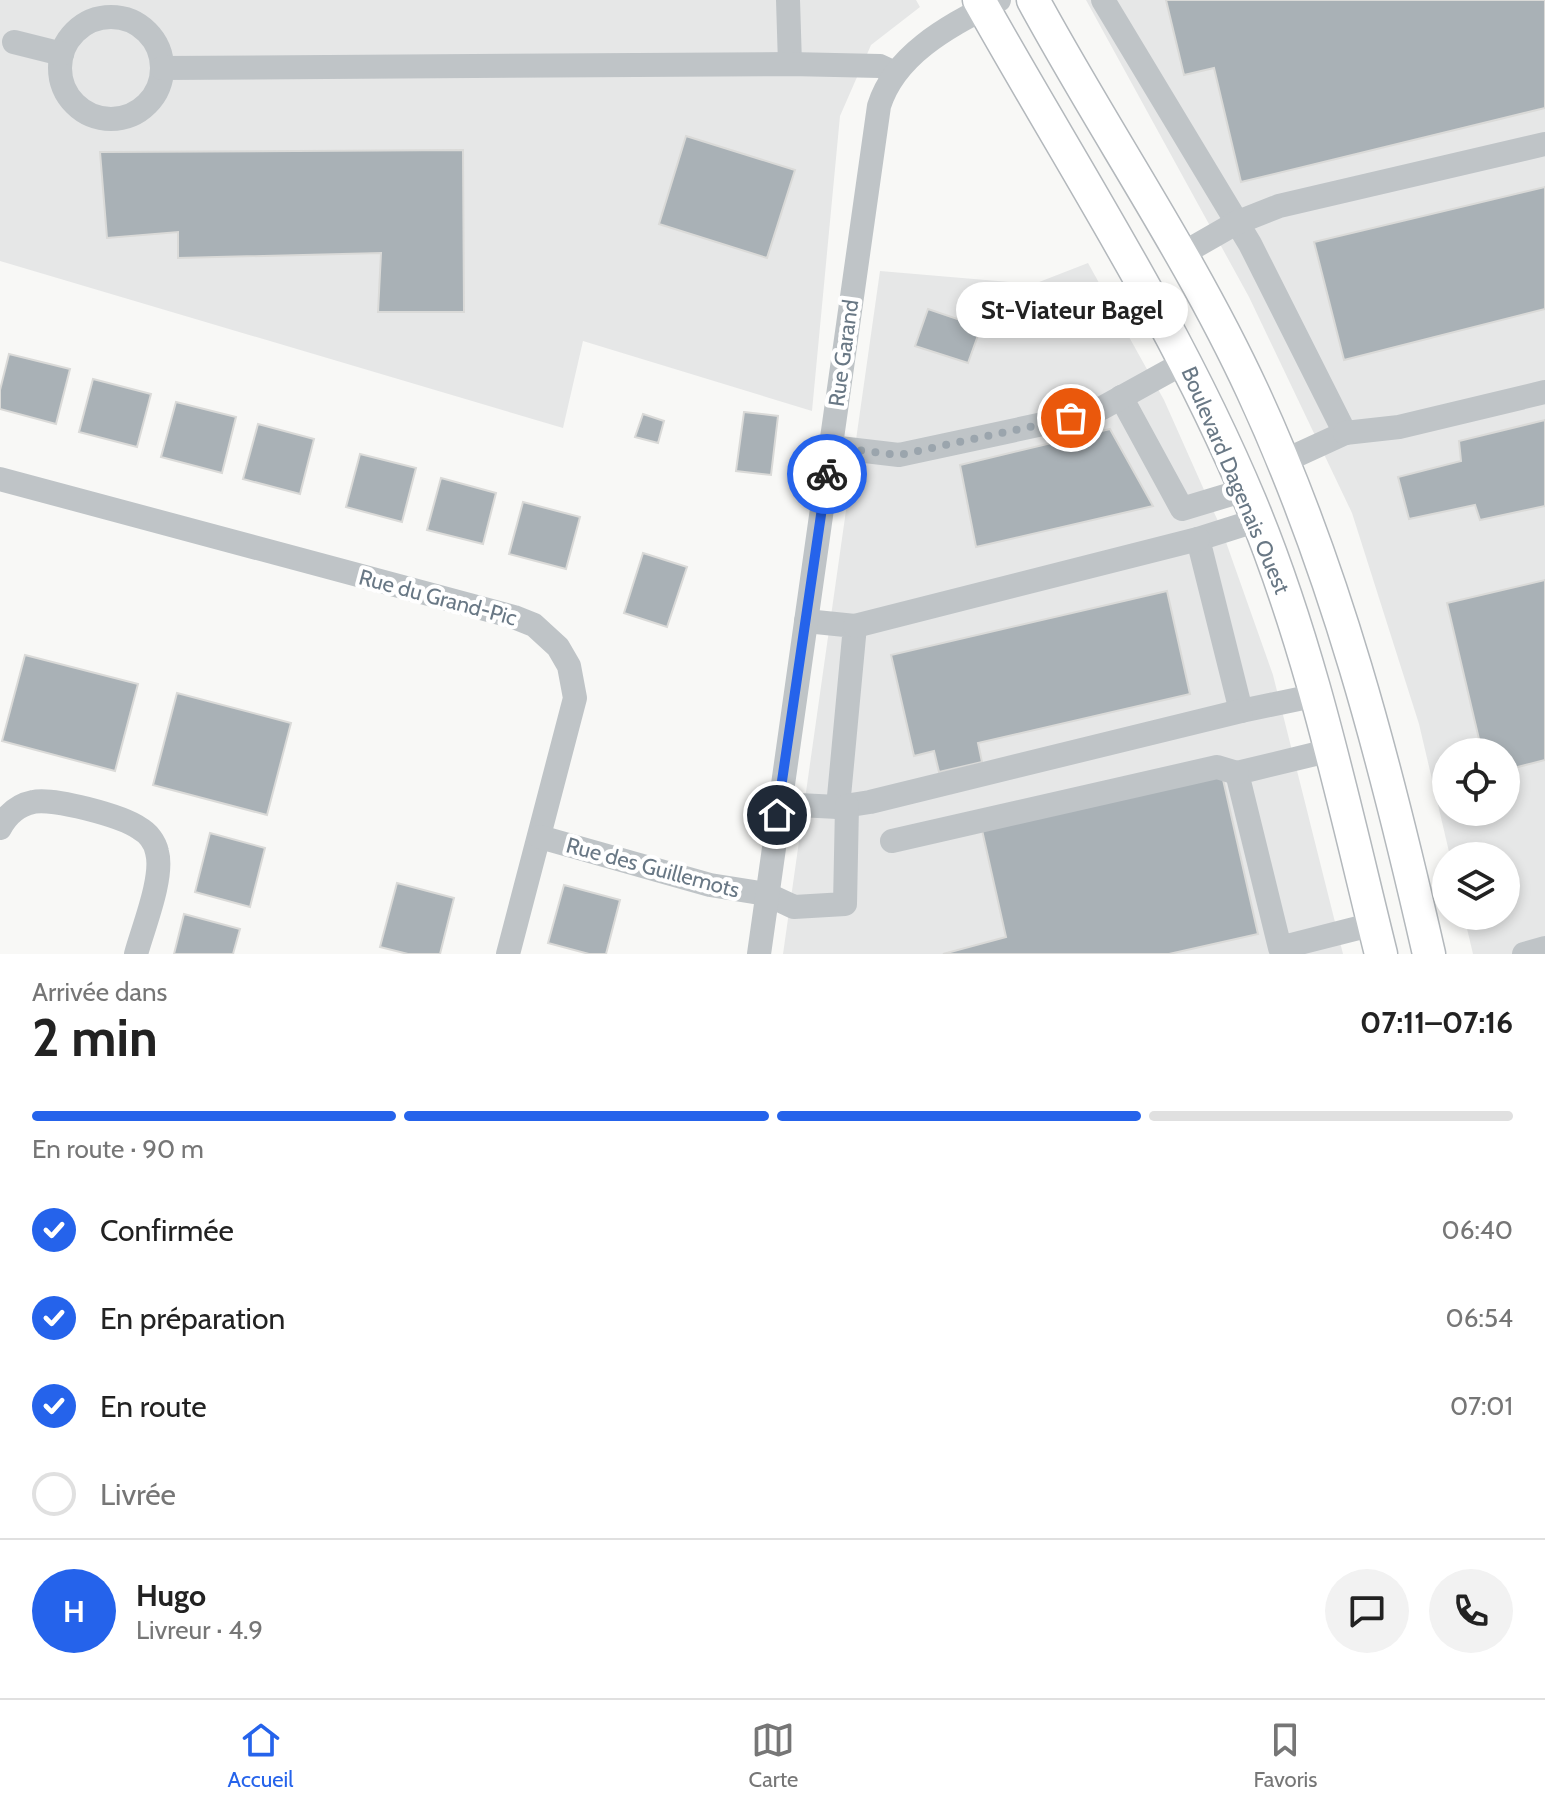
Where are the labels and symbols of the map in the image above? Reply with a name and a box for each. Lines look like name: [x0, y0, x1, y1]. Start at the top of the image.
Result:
callout: St-Viateur Bagel: [955, 282, 1187, 338]
street label: Rue Garand: [823, 298, 864, 408]
street label: Boulevard Dagenais Ouest: [1175, 362, 1296, 599]
pin: [1037, 384, 1105, 452]
courier: [787, 434, 867, 514]
street label: Rue du Grand-Pic: [356, 563, 520, 632]
pin: [743, 781, 811, 849]
street label: Rue des Guillemots: [563, 831, 743, 904]

